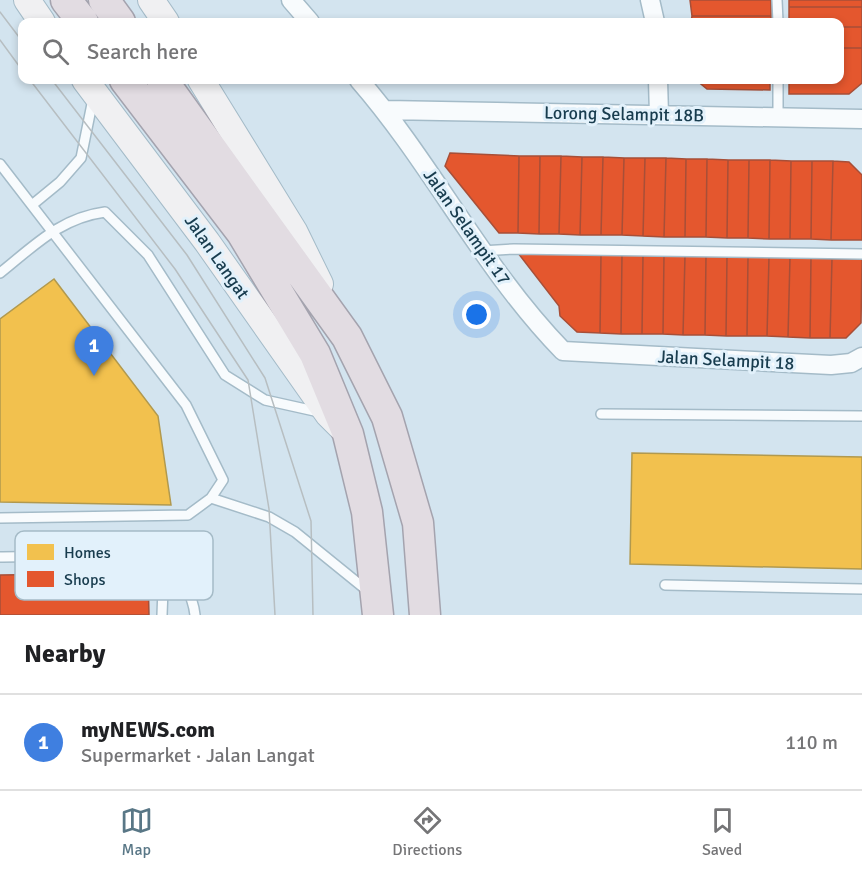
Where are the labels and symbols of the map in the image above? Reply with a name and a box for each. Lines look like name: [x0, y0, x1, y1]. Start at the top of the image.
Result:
street label: Lorong Selampit 18B: [544, 102, 704, 126]
street label: Jalan Selampit 17: [419, 165, 515, 289]
street label: Jalan Langat: [180, 211, 254, 303]
your location: [462, 300, 491, 329]
pin: 1: [74, 326, 113, 376]
street label: Jalan Selampit 18: [657, 345, 795, 375]
legend: [15, 531, 213, 600]
text: Homes: [64, 543, 111, 563]
text: Shops: [64, 570, 105, 590]

